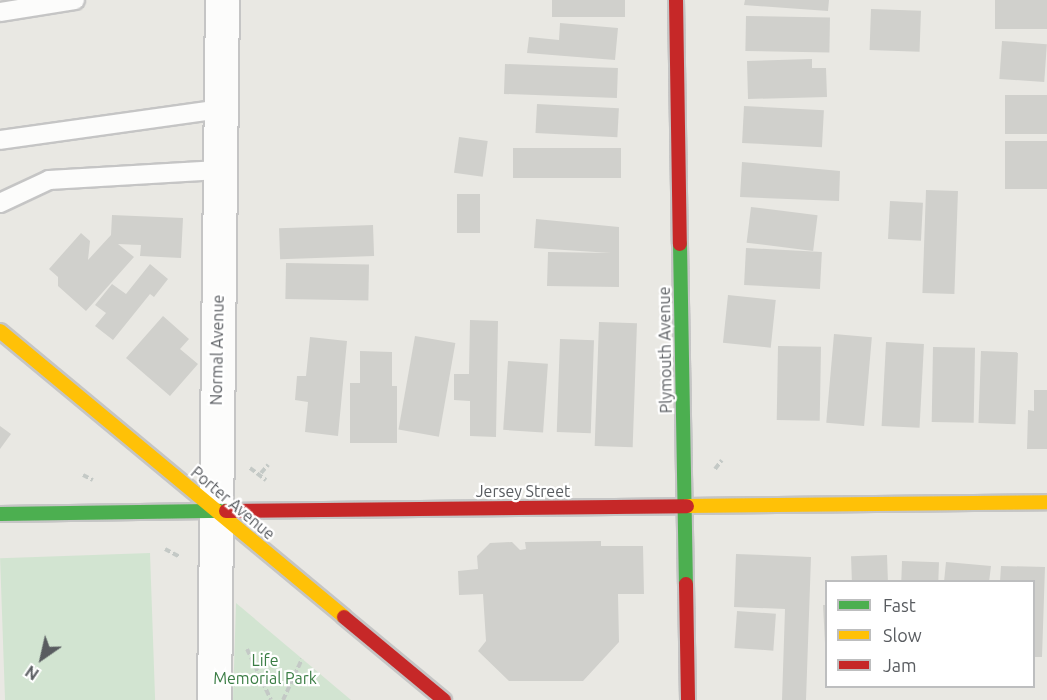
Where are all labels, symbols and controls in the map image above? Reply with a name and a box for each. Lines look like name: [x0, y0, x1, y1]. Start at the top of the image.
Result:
street label: Plymouth Avenue: [654, 286, 676, 414]
street label: Normal Avenue: [206, 295, 228, 405]
street label: Porter Avenue: [187, 462, 279, 544]
street label: Jersey Street: [476, 481, 570, 501]
legend: [825, 580, 1035, 688]
text: Fast: [883, 595, 916, 615]
text: Slow: [883, 625, 922, 645]
north arrow: [12, 628, 72, 688]
park label: Life Memorial Park: [213, 650, 317, 688]
text: Jam: [883, 655, 917, 675]
text: N: [22, 662, 42, 684]

